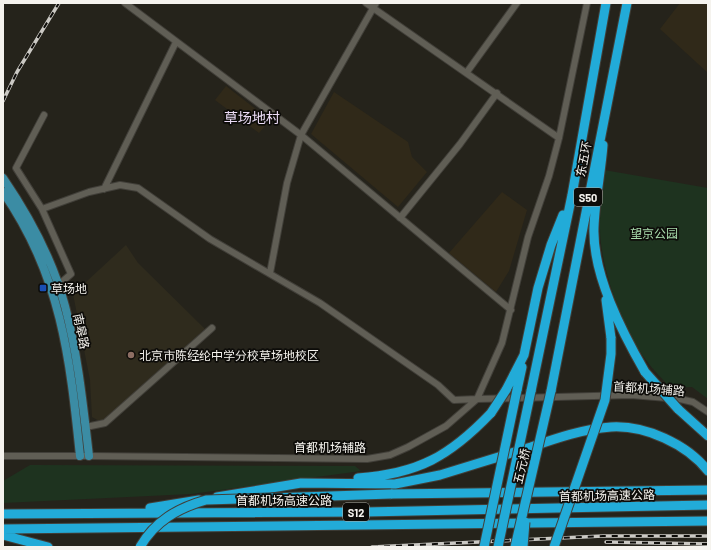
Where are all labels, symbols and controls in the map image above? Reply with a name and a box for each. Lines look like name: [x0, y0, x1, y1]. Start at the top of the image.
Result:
district label: 草场地村: [224, 109, 280, 126]
street label: 东五环: [573, 140, 593, 178]
road number: S50: [574, 188, 602, 206]
park label: 望京公园: [630, 226, 678, 240]
place label: 草场地: [51, 281, 87, 295]
marker: 草场地: [38, 283, 48, 293]
street label: 南皋路: [71, 312, 93, 350]
place label: 北京市陈经纶中学分校草场地校区: [139, 348, 319, 362]
marker: 北京市陈经纶中学分校草场地校区: [126, 350, 136, 360]
street label: 首都机场辅路: [613, 379, 685, 397]
street label: 首都机场辅路: [294, 440, 366, 454]
street label: 五元桥: [510, 447, 532, 485]
street label: 首都机场高速公路: [559, 487, 655, 503]
street label: 首都机场高速公路: [236, 493, 332, 507]
road number: S12: [343, 503, 369, 521]

